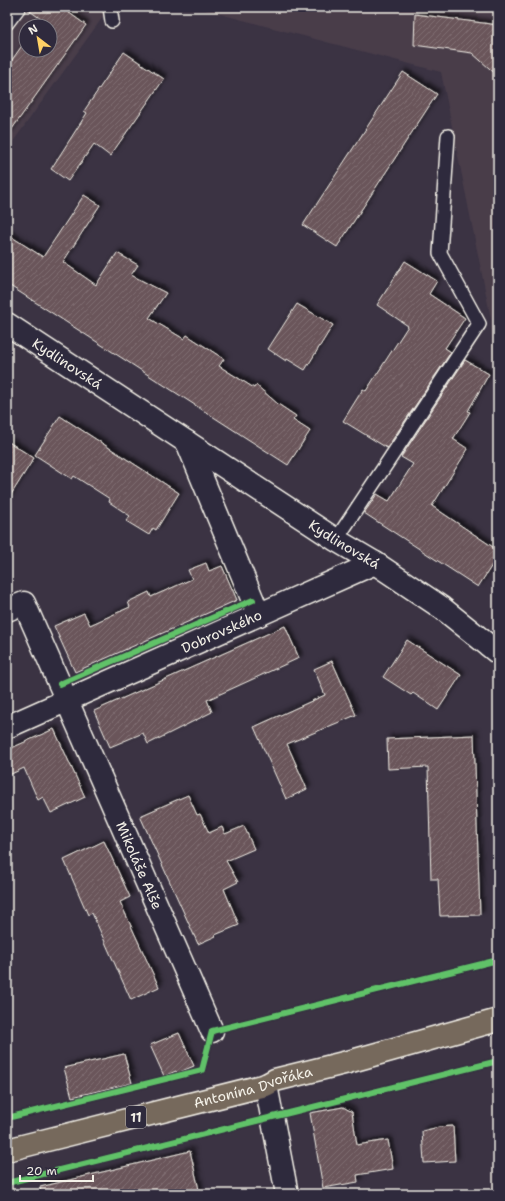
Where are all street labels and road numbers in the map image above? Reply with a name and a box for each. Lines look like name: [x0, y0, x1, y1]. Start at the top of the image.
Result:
street label: Kydlinovská: [29, 334, 106, 393]
street label: Kydlinovská: [305, 516, 384, 573]
street label: Dobrovského: [179, 606, 265, 657]
street label: Mikoláše Alše: [112, 819, 167, 912]
street label: Antonína Dvořáka: [192, 1062, 314, 1112]
road number: 11: [126, 1106, 146, 1128]

